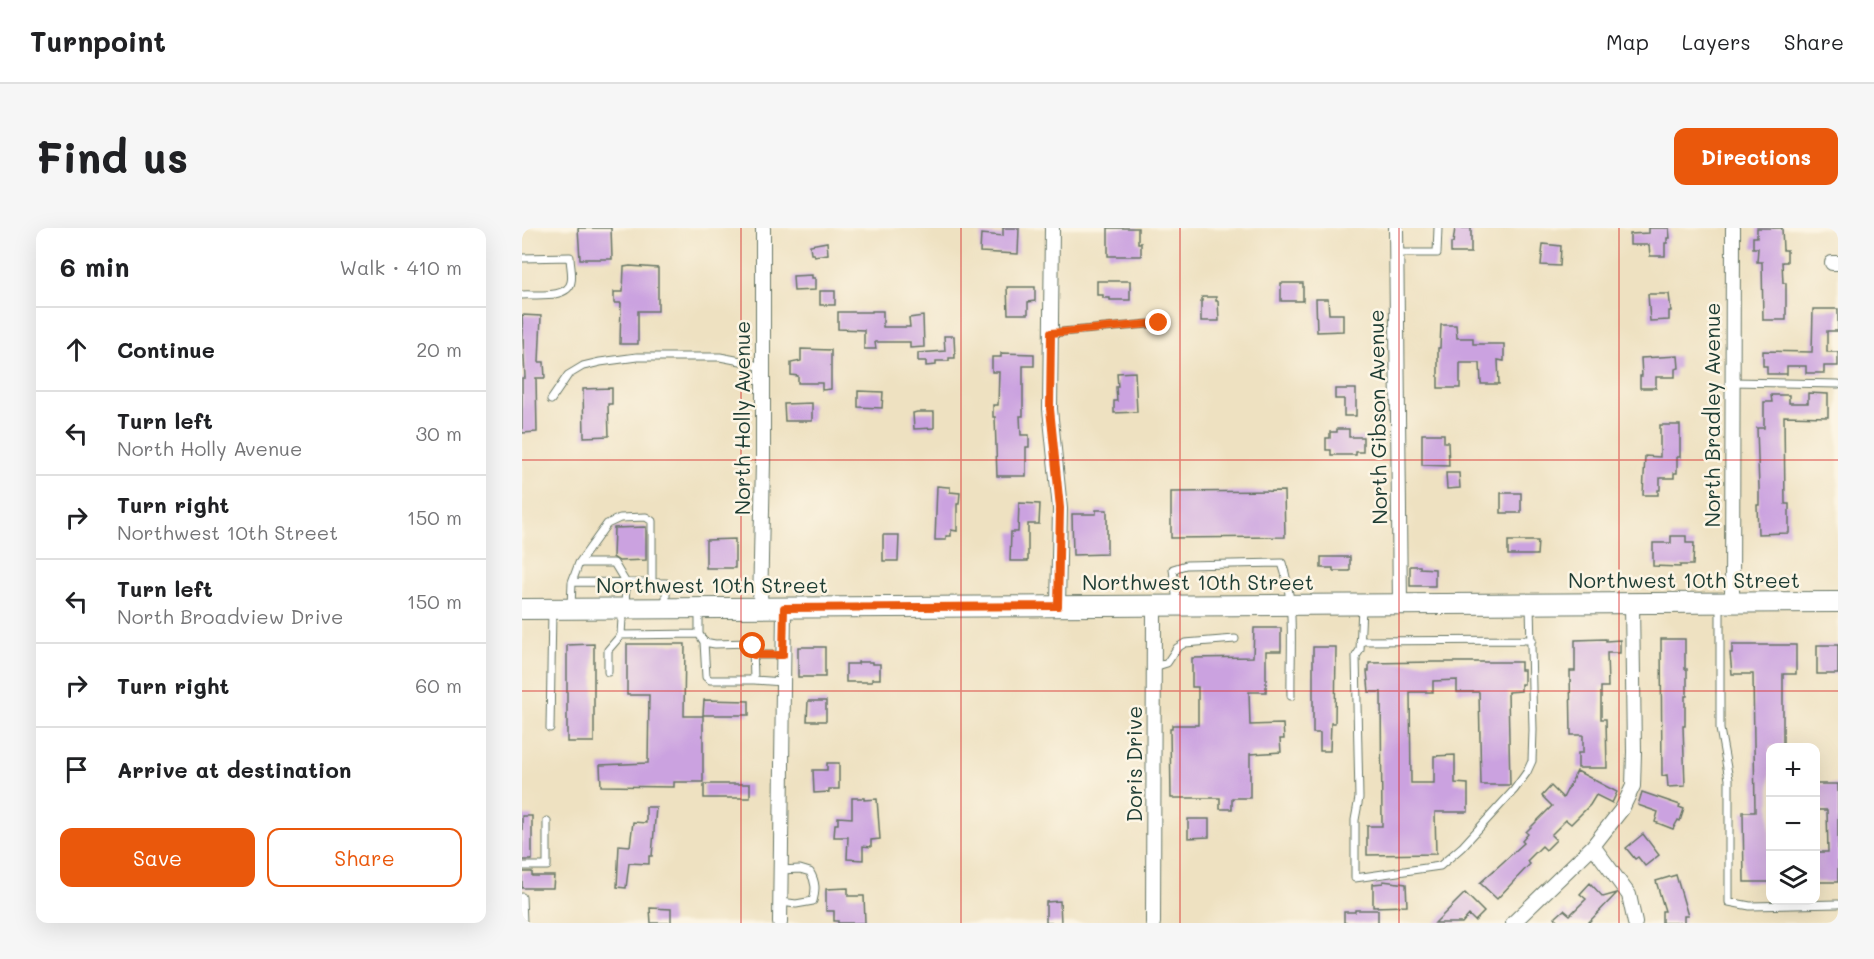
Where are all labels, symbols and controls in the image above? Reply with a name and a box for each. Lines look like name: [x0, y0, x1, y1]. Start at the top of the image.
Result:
text: Turnpoint: [30, 23, 166, 59]
text: Map: [1606, 28, 1649, 55]
text: Layers: [1682, 28, 1751, 55]
text: Share: [1784, 28, 1844, 55]
button: Directions: [1674, 128, 1838, 185]
text: Find us: [36, 129, 188, 184]
text: 6 min: [60, 250, 129, 284]
text: Walk · 410 m: [339, 254, 462, 280]
street label: North Bradley Avenue: [1698, 303, 1725, 527]
route end: [1145, 309, 1171, 335]
street label: North Gibson Avenue: [1362, 309, 1392, 525]
street label: North Holly Avenue: [728, 321, 755, 515]
icon: ahead: [60, 333, 93, 366]
text: Continue: [117, 335, 215, 364]
text: 20 m: [416, 336, 462, 362]
text: Turn left: [117, 406, 213, 435]
icon: left: [60, 417, 93, 450]
text: 30 m: [416, 420, 462, 446]
text: North Holly Avenue: [117, 435, 302, 461]
text: Turn right: [117, 490, 229, 519]
icon: right: [60, 501, 93, 534]
text: 150 m: [407, 504, 462, 530]
text: Northwest 10th Street: [117, 519, 338, 545]
street label: Northwest 10th Street: [1568, 566, 1800, 593]
street label: Northwest 10th Street: [1082, 568, 1314, 595]
street label: Northwest 10th Street: [596, 571, 828, 598]
text: Turn left: [117, 574, 213, 603]
icon: left: [60, 585, 93, 618]
text: 150 m: [407, 588, 462, 614]
text: North Broadview Drive: [117, 603, 343, 629]
route start: [739, 632, 765, 658]
icon: right: [60, 669, 93, 702]
text: Turn right: [117, 671, 229, 700]
text: 60 m: [415, 672, 462, 698]
street label: Doris Drive: [1120, 706, 1147, 822]
map controls: [1766, 743, 1820, 905]
button: +: [1766, 743, 1820, 797]
icon: arrive: [60, 753, 93, 786]
text: Arrive at destination: [117, 755, 352, 784]
button: −: [1766, 797, 1820, 851]
button: Save: [60, 828, 255, 887]
button: Share: [267, 828, 462, 887]
button: layers: [1766, 851, 1820, 905]

